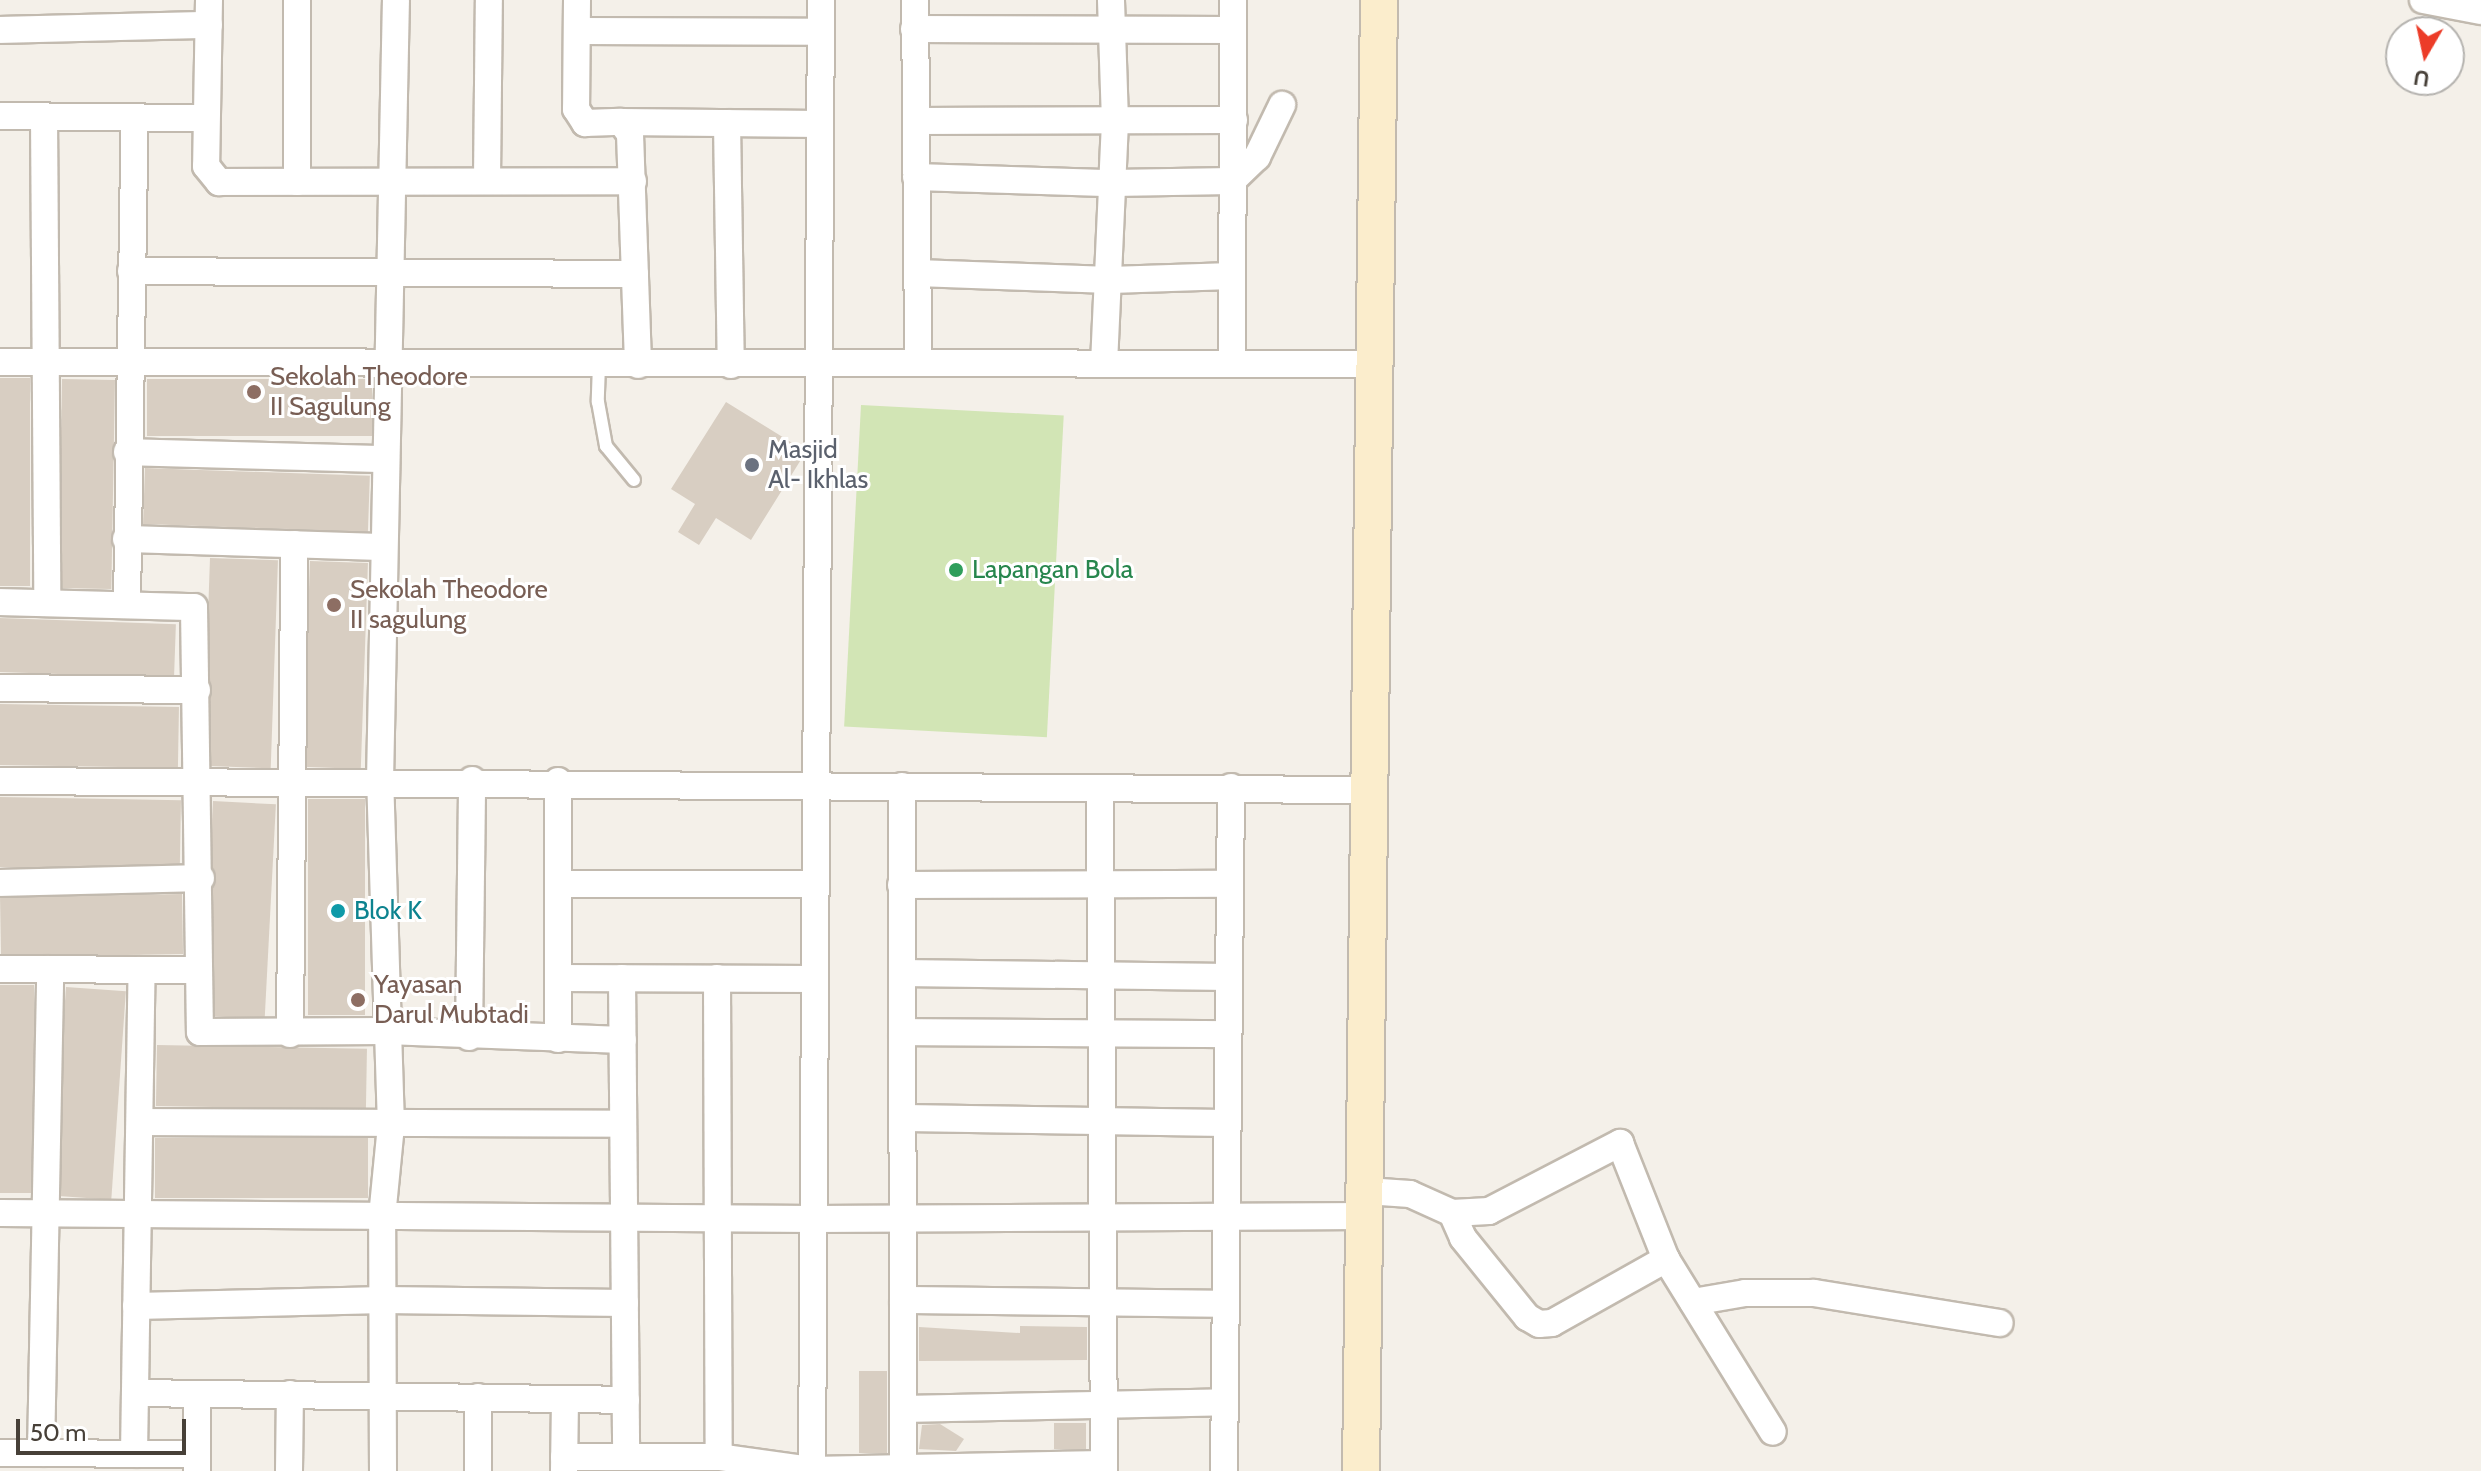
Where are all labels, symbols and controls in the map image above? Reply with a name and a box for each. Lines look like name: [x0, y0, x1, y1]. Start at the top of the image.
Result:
north arrow: [2385, 16, 2465, 96]
text: U: [2412, 64, 2431, 93]
place label: Sekolah Theodore II Sagulung: [270, 361, 468, 422]
marker: Sekolah Theodore II Sagulung: [245, 383, 263, 401]
place label: Masjid Al- Ikhlas: [768, 434, 868, 496]
marker: Masjid Al- Ikhlas: [743, 456, 761, 474]
place label: Lapangan Bola: [972, 554, 1133, 586]
marker: Lapangan Bola: [947, 561, 965, 579]
place label: Sekolah Theodore II sagulung: [350, 574, 548, 636]
marker: Sekolah Theodore II sagulung: [325, 596, 343, 614]
place label: Blok K: [354, 895, 422, 927]
marker: Blok K: [329, 902, 347, 920]
place label: Yayasan Darul Mubtadi: [374, 969, 529, 1030]
marker: Yayasan Darul Mubtadi: [349, 991, 367, 1009]
scale bar: [20, 1403, 190, 1453]
text: 50 m: [30, 1418, 86, 1447]

